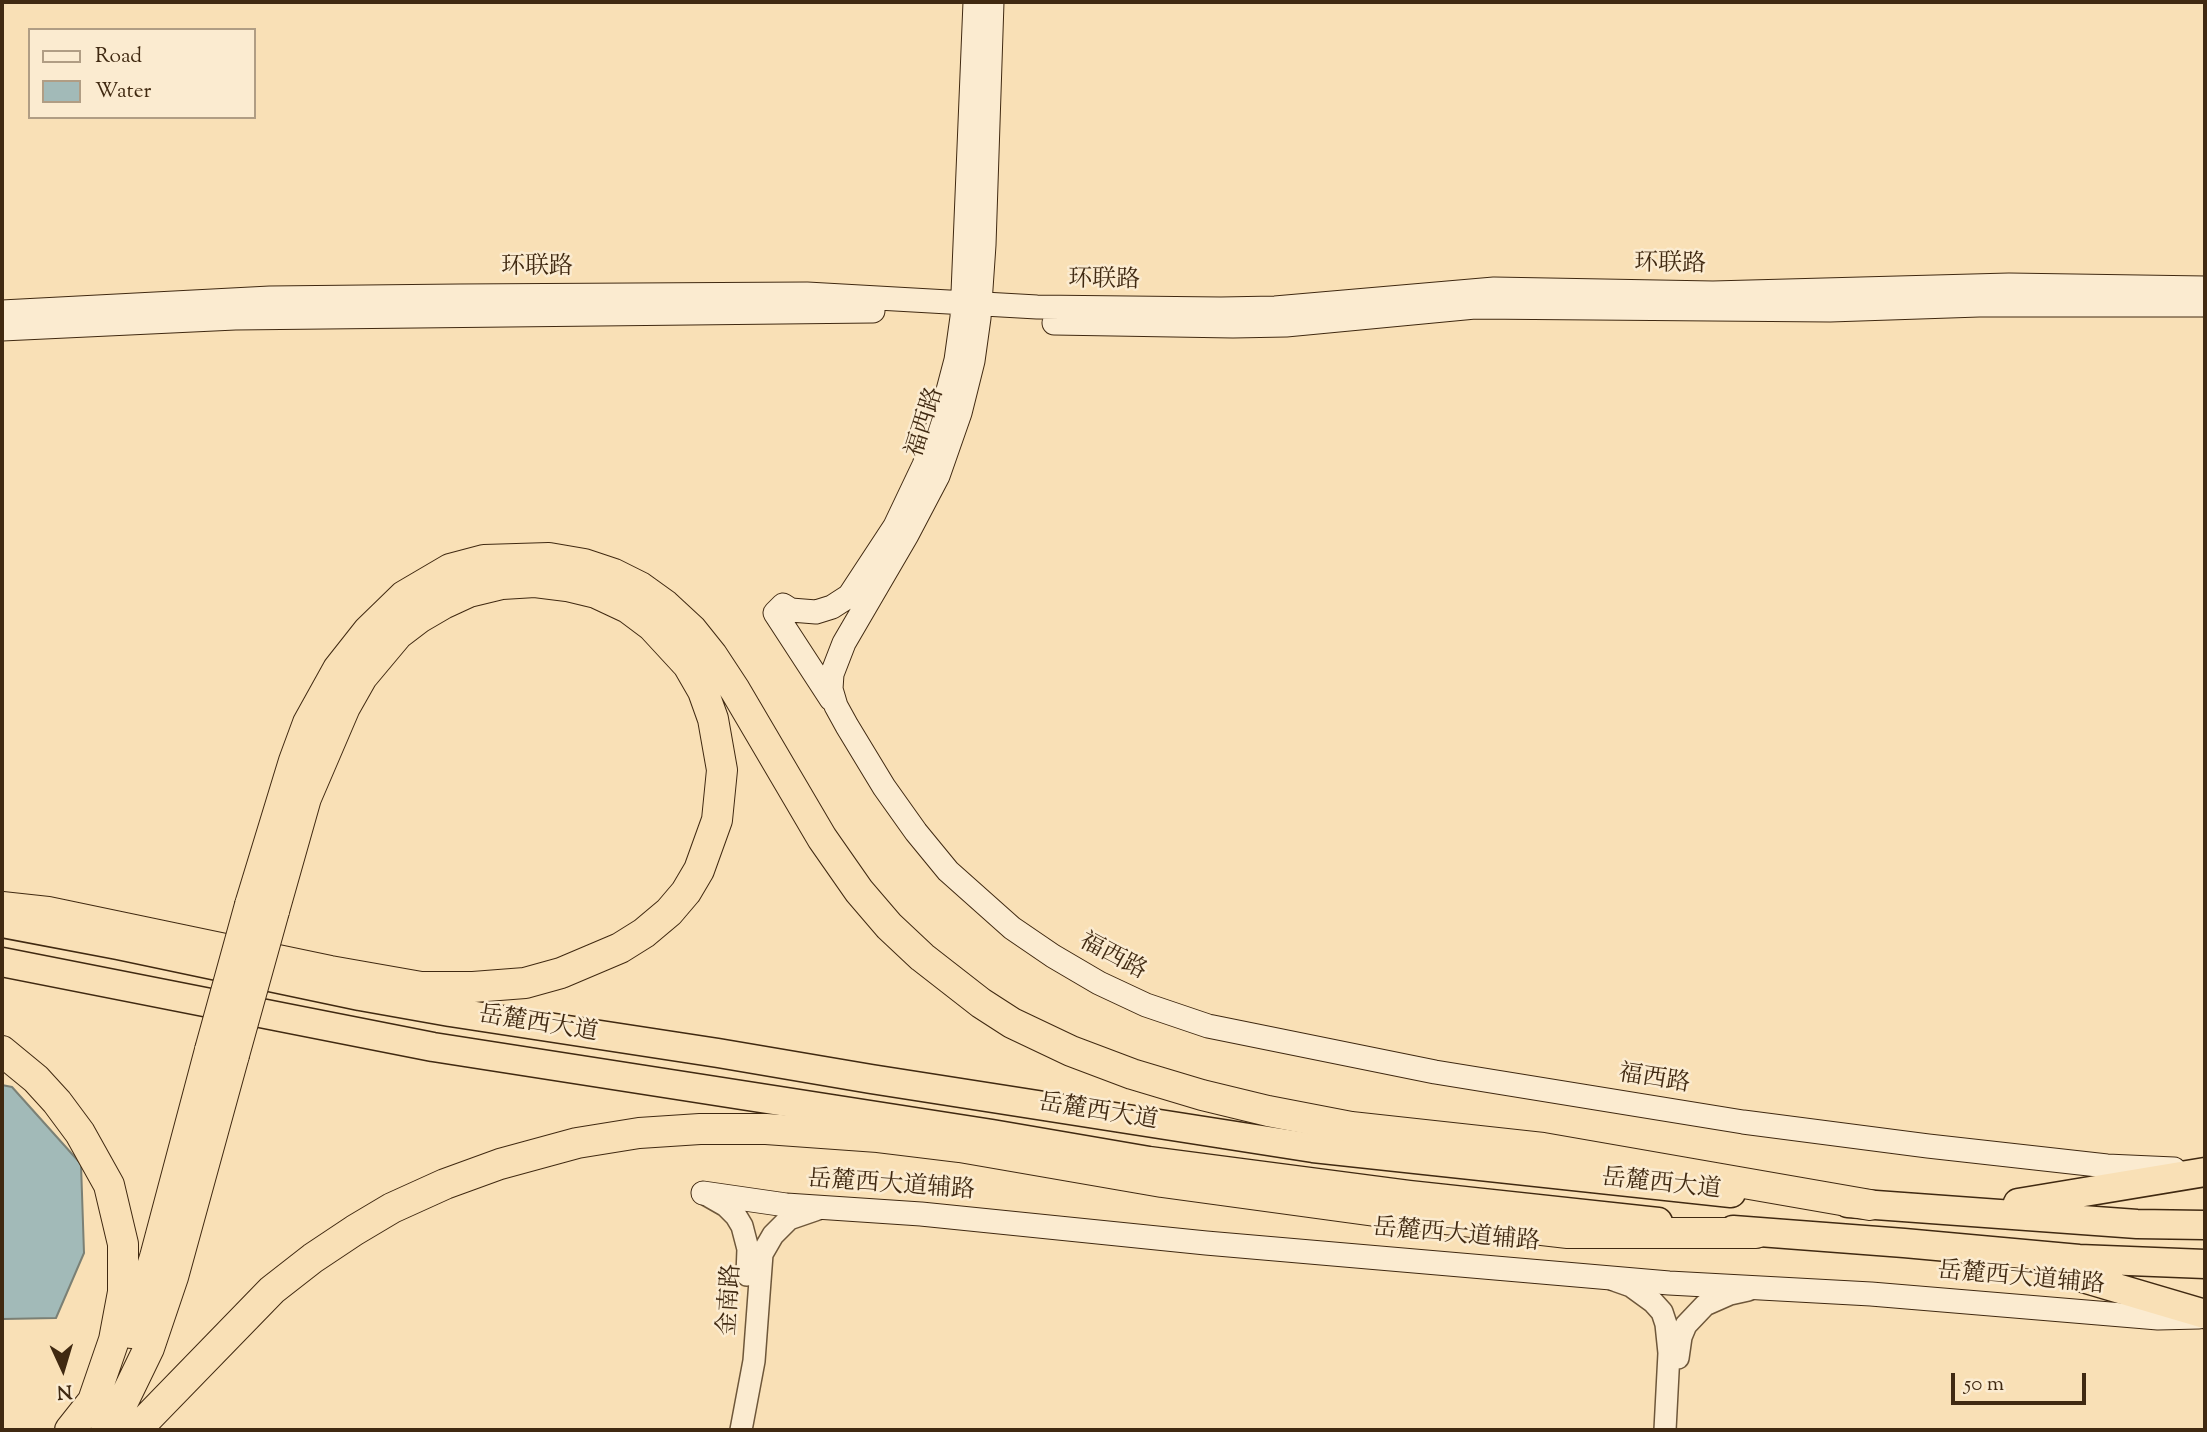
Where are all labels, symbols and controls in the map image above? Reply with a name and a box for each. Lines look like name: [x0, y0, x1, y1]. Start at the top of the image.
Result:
legend: [28, 28, 256, 119]
text: Road: [95, 42, 142, 72]
text: Water: [95, 77, 151, 107]
street label: 环联路: [1634, 251, 1706, 281]
street label: 环联路: [501, 255, 573, 283]
street label: 环联路: [1068, 267, 1140, 297]
street label: 福西路: [902, 384, 952, 462]
street label: 福西路: [1073, 928, 1151, 988]
street label: 岳麓西大道: [476, 1002, 600, 1050]
street label: 福西路: [1616, 1061, 1692, 1101]
street label: 岳麓西大道: [1036, 1090, 1160, 1138]
street label: 岳麓西大道: [1600, 1165, 1722, 1207]
street label: 岳麓西大道辅路: [806, 1167, 976, 1207]
street label: 岳麓西大道辅路: [1371, 1215, 1541, 1259]
street label: 岳麓西大道辅路: [1936, 1258, 2106, 1302]
street label: 金南路: [715, 1263, 749, 1337]
north arrow: [28, 1334, 98, 1404]
scale bar: [1955, 1358, 2090, 1402]
text: 50 m: [1964, 1370, 2004, 1400]
text: N: [56, 1376, 73, 1404]

